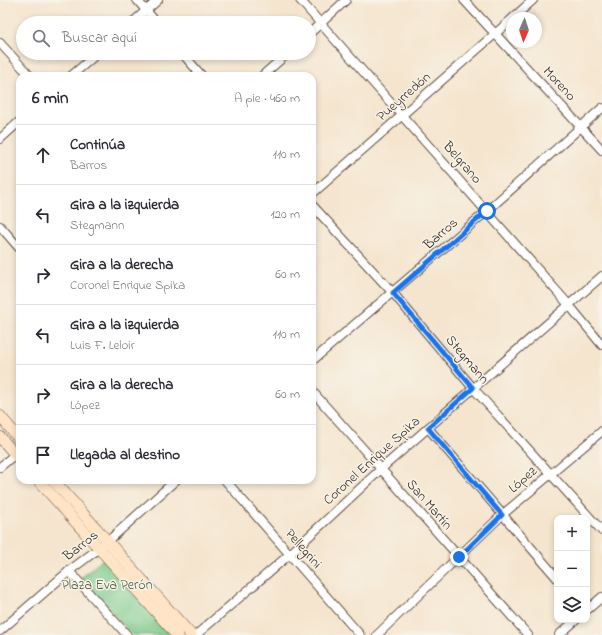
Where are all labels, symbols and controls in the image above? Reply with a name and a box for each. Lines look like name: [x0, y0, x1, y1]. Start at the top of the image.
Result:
north arrow: [506, 12, 542, 48]
search box: [16, 16, 316, 60]
icon: search: [30, 27, 52, 49]
text: Buscar aquí: [62, 27, 137, 49]
street label: Moreno: [537, 62, 581, 106]
street label: Pueyrredón: [372, 67, 437, 127]
text: 6 min: [32, 86, 68, 111]
text: A pie · 460 m: [234, 89, 300, 108]
text: Continúa: [70, 134, 125, 156]
street label: Belgrano: [436, 136, 486, 190]
icon: ahead: [32, 144, 54, 166]
text: 110 m: [273, 145, 300, 164]
text: Barros: [70, 156, 107, 175]
text: Gira a la izquierda: [70, 194, 179, 216]
route start: [478, 202, 496, 220]
icon: left: [32, 204, 54, 226]
text: 120 m: [270, 205, 300, 224]
street label: Barros: [418, 213, 463, 256]
text: Stegmann: [70, 216, 124, 235]
text: Gira a la derecha: [70, 254, 173, 276]
icon: right: [32, 264, 54, 286]
text: 60 m: [275, 265, 300, 284]
text: Coronel Enrique Spika: [70, 276, 185, 295]
text: Gira a la izquierda: [70, 314, 179, 336]
icon: left: [32, 324, 54, 346]
text: 110 m: [273, 325, 300, 344]
street label: Stegmann: [439, 331, 494, 390]
text: Luis F. Leloir: [70, 336, 135, 355]
text: Gira a la derecha: [70, 374, 173, 396]
icon: right: [32, 384, 54, 406]
text: 60 m: [275, 385, 300, 404]
text: López: [70, 396, 100, 415]
street label: Coronel Enrique Spika: [319, 412, 425, 510]
icon: arrive: [32, 444, 54, 466]
text: Llegada al destino: [70, 444, 180, 466]
street label: López: [504, 461, 542, 498]
street label: San Martín: [401, 475, 457, 535]
map controls: [554, 515, 590, 623]
button: +: [554, 515, 590, 551]
street label: Pellegrini: [279, 524, 326, 574]
street label: Barros: [58, 525, 103, 567]
route end: [450, 548, 468, 566]
button: −: [554, 551, 590, 587]
park label: Plaza Eva Perón: [61, 575, 153, 596]
button: layers: [554, 587, 590, 623]

